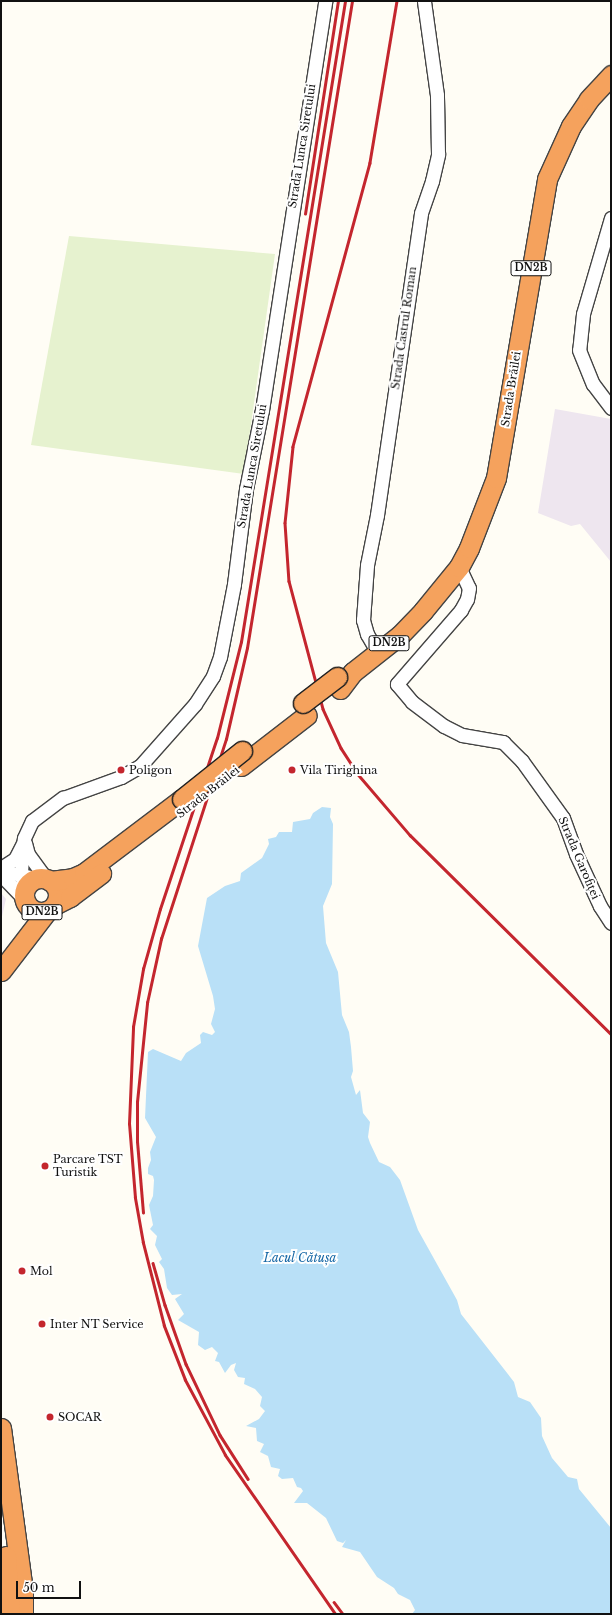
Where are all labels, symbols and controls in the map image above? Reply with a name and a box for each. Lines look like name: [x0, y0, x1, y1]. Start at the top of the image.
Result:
street label: Strada Lunca Siretului: [286, 83, 318, 209]
road number: DN2B: [510, 260, 552, 276]
street label: Strada Castrul Roman: [389, 266, 419, 390]
street label: Strada Brăilei: [499, 350, 523, 428]
street label: Strada Lunca Siretului: [235, 403, 269, 529]
road number: DN2B: [368, 635, 410, 651]
place label: Poligon: [129, 763, 172, 777]
street label: Strada Brăilei: [174, 763, 242, 821]
place label: Vila Tirighina: [300, 763, 378, 777]
marker: Poligon: [116, 765, 126, 775]
marker: Vila Tirighina: [287, 765, 297, 775]
street label: Strada Garofiței: [556, 815, 602, 901]
road number: DN2B: [21, 904, 63, 920]
place label: Parcare TST Turistik: [53, 1153, 123, 1179]
marker: Parcare TST Turistik: [40, 1161, 50, 1171]
water label: Lacul Cătușa: [263, 1251, 337, 1265]
place label: Mol: [30, 1264, 52, 1278]
marker: Mol: [17, 1266, 27, 1276]
place label: Inter NT Service: [50, 1317, 144, 1331]
marker: Inter NT Service: [37, 1319, 47, 1329]
place label: SOCAR: [58, 1410, 101, 1424]
marker: SOCAR: [45, 1412, 55, 1422]
scale bar: [18, 1573, 83, 1599]
text: 50 m: [23, 1580, 55, 1595]

